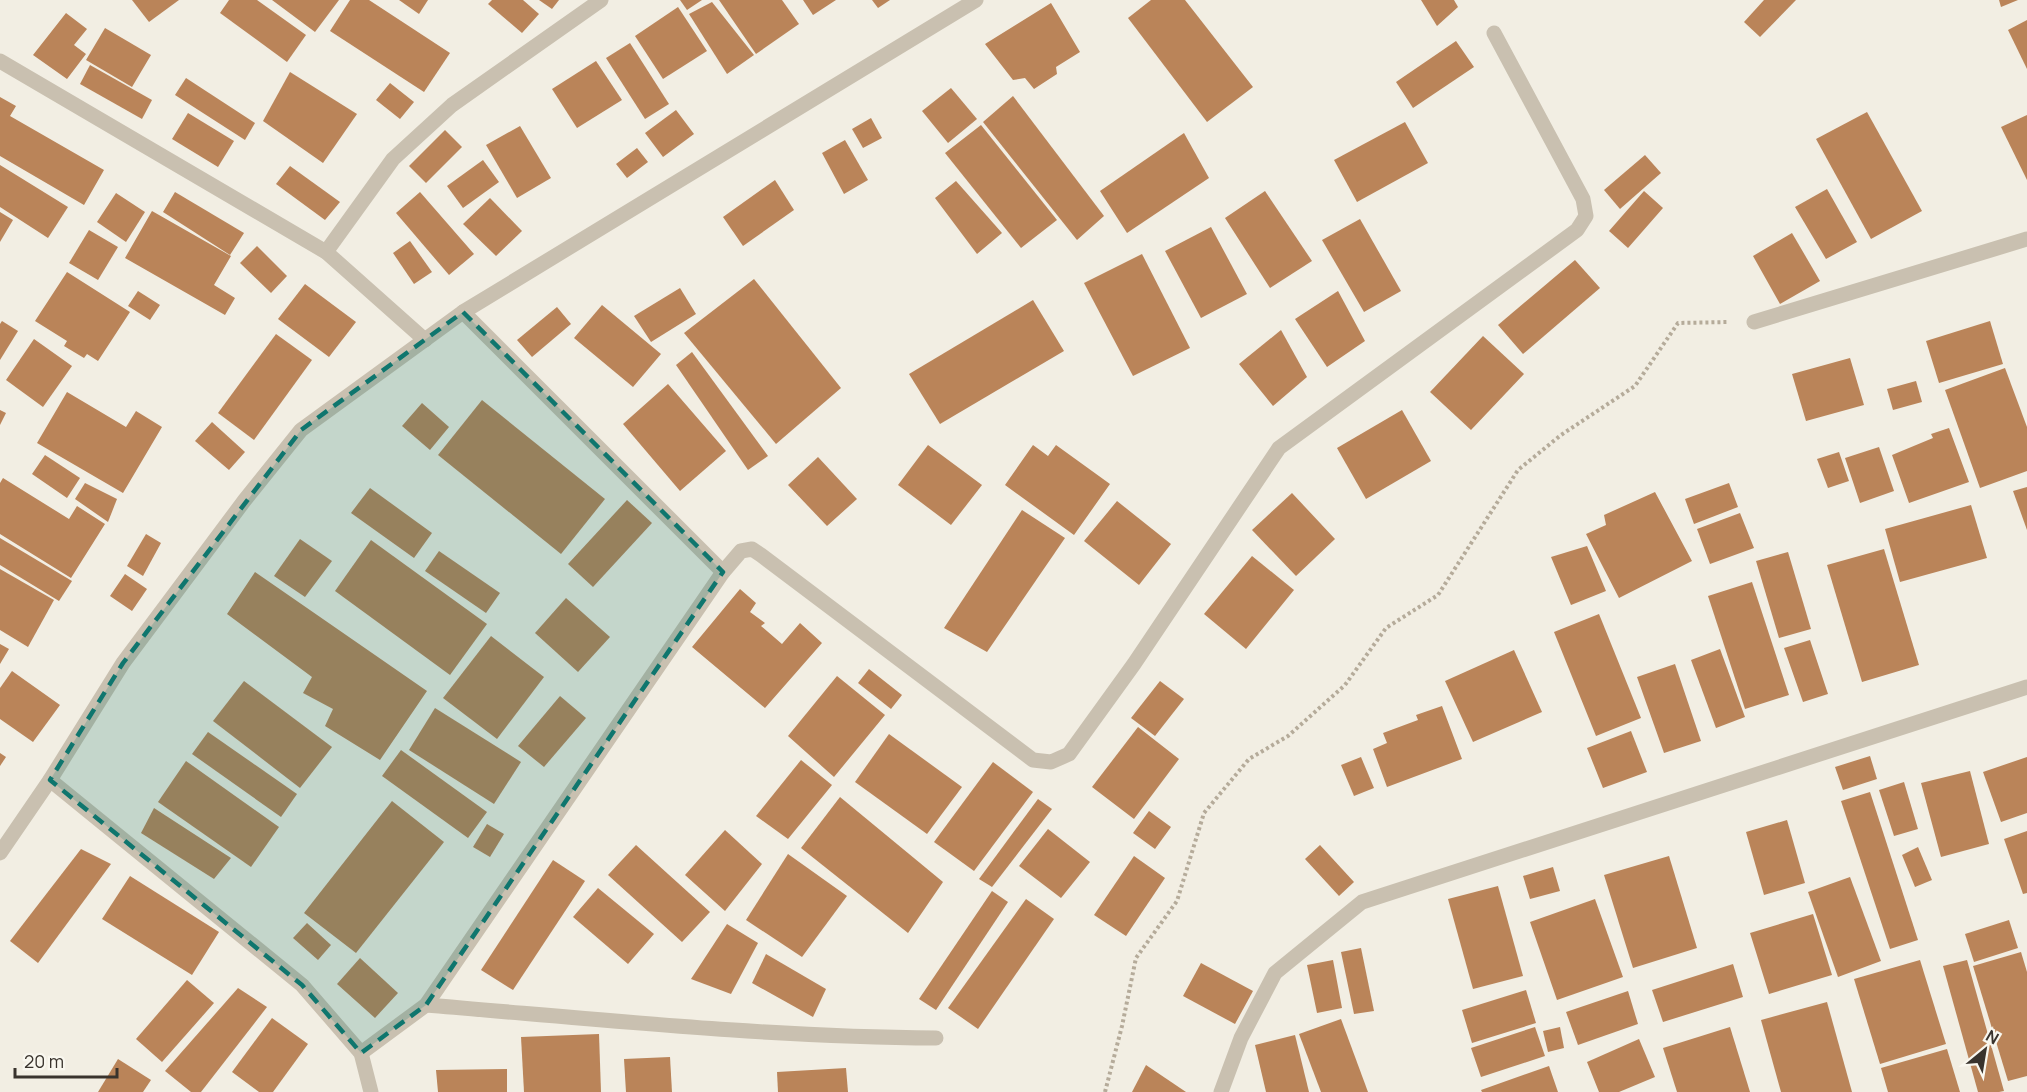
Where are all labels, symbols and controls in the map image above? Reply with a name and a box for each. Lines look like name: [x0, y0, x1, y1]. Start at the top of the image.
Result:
north arrow: [1955, 1020, 2015, 1080]
text: N: [1982, 1025, 2003, 1049]
scale bar: [15, 1041, 117, 1079]
text: 20 m: [24, 1049, 64, 1073]

